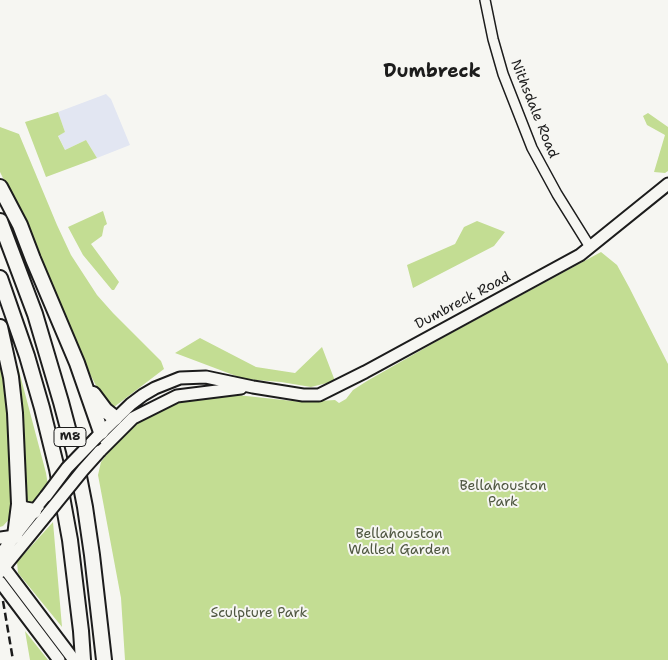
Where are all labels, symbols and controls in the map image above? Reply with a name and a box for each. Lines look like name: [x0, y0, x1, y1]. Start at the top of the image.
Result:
street label: Nithsdale Road: [507, 57, 561, 161]
district label: Dumbreck: [383, 61, 481, 83]
street label: Dumbreck Road: [412, 269, 514, 333]
road number: M8: [54, 428, 86, 447]
park label: Bellahouston Park: [459, 478, 547, 511]
park label: Bellahouston Walled Garden: [348, 526, 450, 558]
park label: Sculpture Park: [211, 605, 307, 621]

